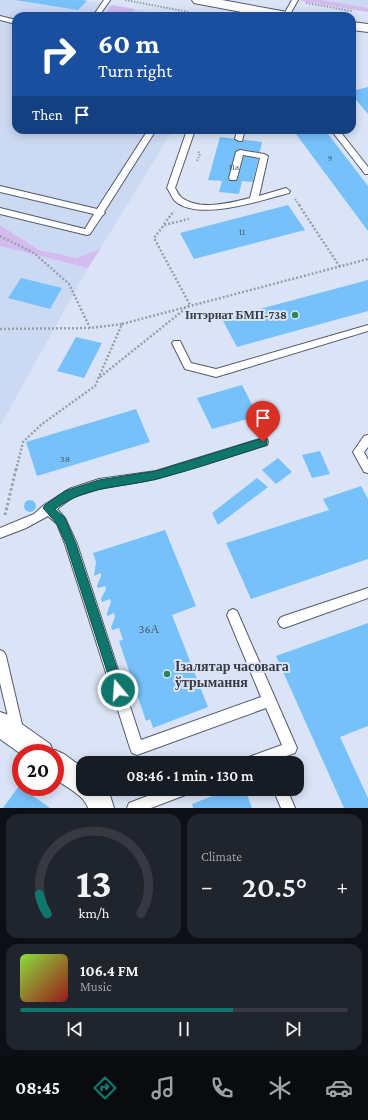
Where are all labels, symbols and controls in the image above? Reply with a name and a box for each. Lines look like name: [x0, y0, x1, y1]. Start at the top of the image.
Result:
icon: right: [32, 28, 84, 80]
text: 60 m: [98, 28, 159, 59]
text: Turn right: [98, 61, 172, 81]
icon: arrive: [71, 104, 93, 126]
text: Then: [32, 107, 63, 123]
house number: 9: [328, 153, 333, 163]
house number: 11а: [229, 162, 239, 172]
house number: 11: [239, 226, 245, 237]
place label: Інтэрнат БМП-738: [185, 308, 287, 322]
marker: Інтэрнат БМП-738: [290, 310, 300, 320]
pin: [246, 401, 280, 442]
icon: arrive: [252, 407, 274, 429]
house number: 38: [60, 453, 70, 464]
house number: 36А: [139, 622, 160, 636]
place label: Ізалятар часовага ўтрымання: [175, 658, 289, 690]
position arrow: [97, 669, 139, 711]
marker: Ізалятар часовага ўтрымання: [162, 669, 172, 679]
speed limit sign: 20: [12, 744, 64, 796]
text: 08:46 · 1 min · 130 m: [127, 768, 253, 784]
text: Climate: [201, 849, 242, 864]
text: 13: [76, 860, 111, 906]
text: 20.5°: [242, 870, 307, 903]
text: −: [201, 874, 213, 899]
text: +: [336, 874, 348, 899]
text: km/h: [78, 905, 109, 921]
text: 106.4 FM: [80, 963, 139, 979]
text: Music: [80, 979, 112, 994]
icon: previous: [64, 1018, 86, 1040]
icon: pause: [173, 1018, 195, 1040]
icon: next: [282, 1018, 304, 1040]
icon: directions: [91, 1074, 119, 1102]
icon: music: [149, 1074, 177, 1102]
icon: phone: [208, 1074, 236, 1102]
icon: climate: [266, 1074, 294, 1102]
icon: car: [325, 1074, 353, 1102]
text: 08:45: [15, 1078, 60, 1098]

